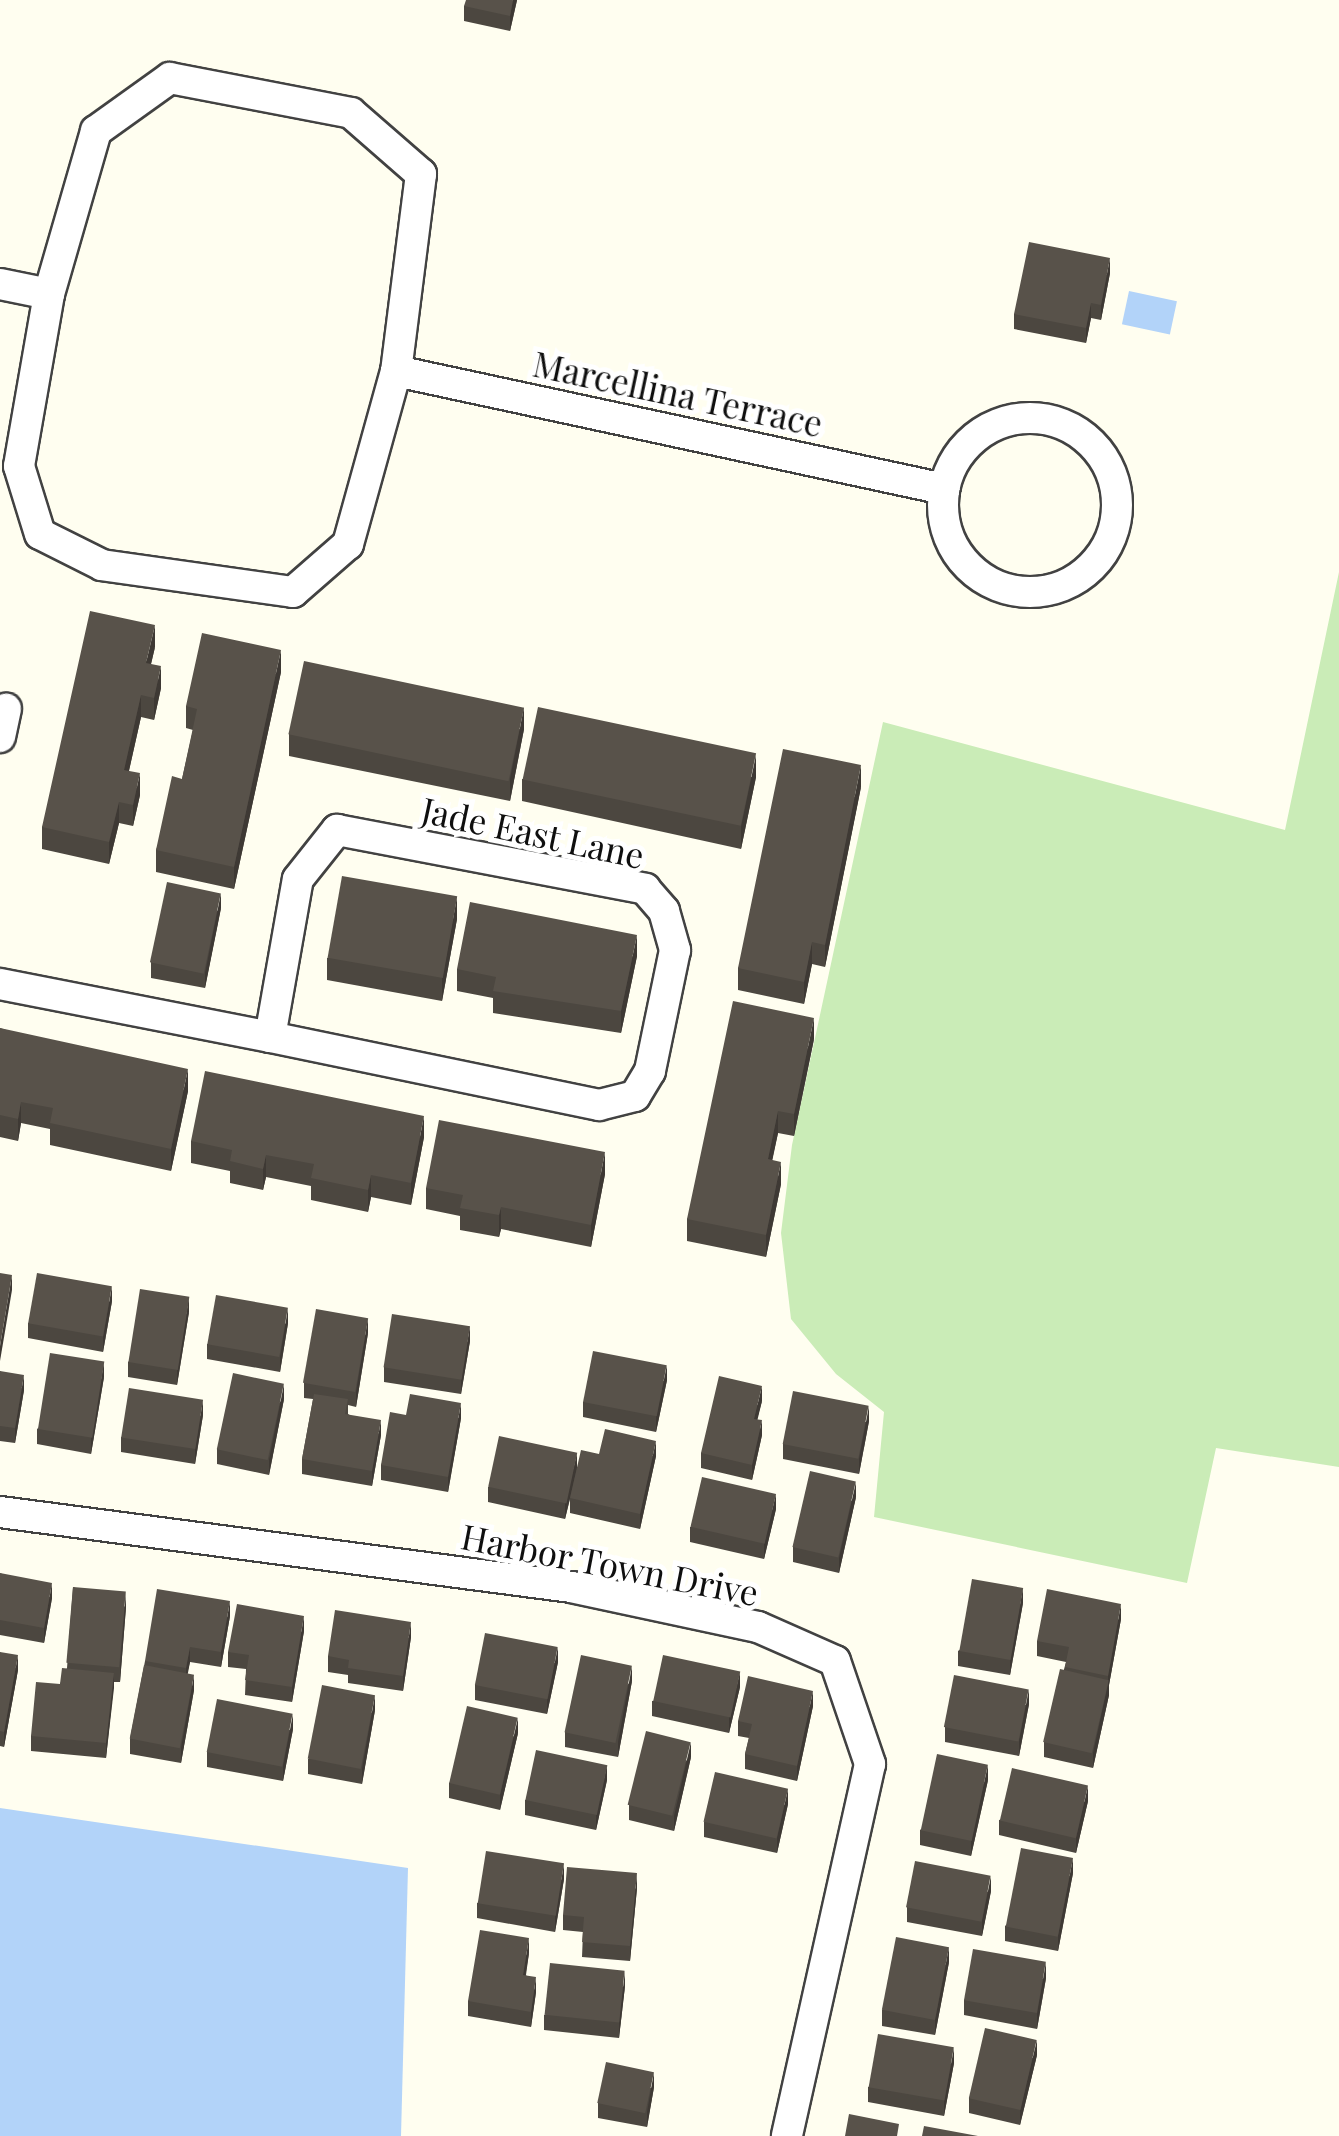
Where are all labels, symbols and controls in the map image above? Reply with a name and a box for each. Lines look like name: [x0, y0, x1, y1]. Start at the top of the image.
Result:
street label: Marcellina Terrace: [529, 342, 827, 444]
street label: Jade East Lane: [418, 788, 648, 876]
street label: Harbor Town Drive: [457, 1514, 763, 1614]

